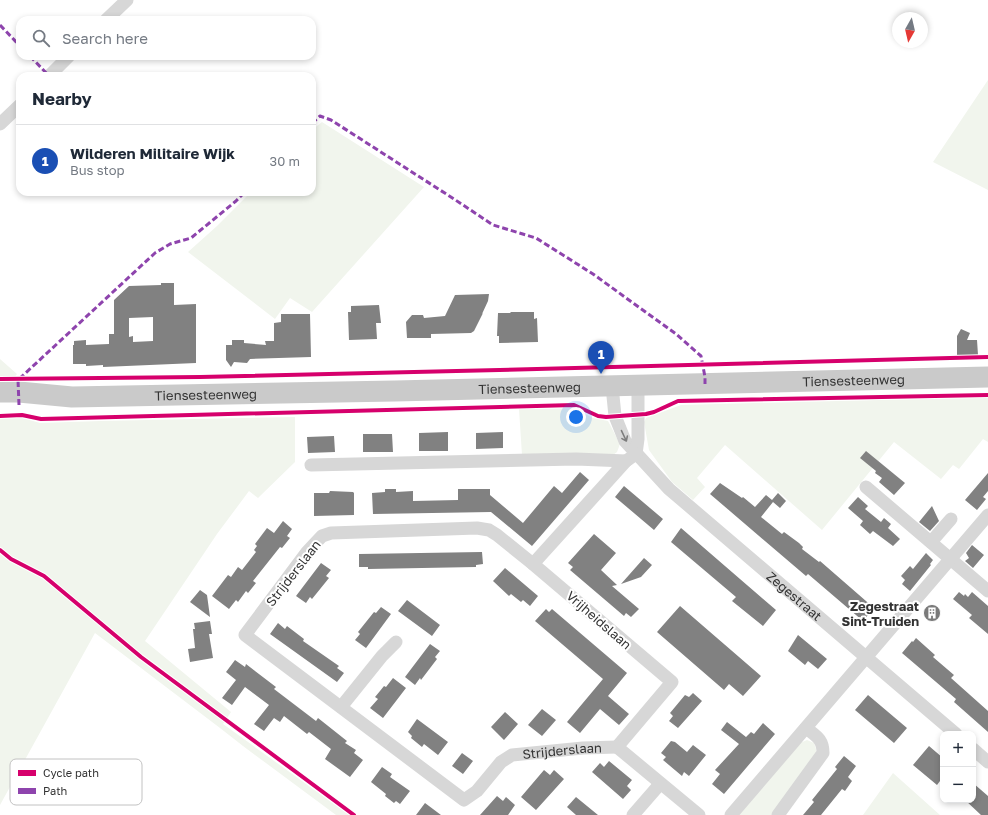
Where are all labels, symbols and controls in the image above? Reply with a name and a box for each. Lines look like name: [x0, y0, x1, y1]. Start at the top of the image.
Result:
north arrow: [892, 12, 928, 48]
search box: [16, 16, 316, 60]
icon: search: [30, 27, 52, 49]
text: Search here: [62, 29, 148, 47]
text: Nearby: [32, 88, 92, 109]
text: Wilderen Militaire Wijk: [70, 144, 235, 162]
text: 1: [42, 153, 48, 169]
text: 30 m: [270, 153, 300, 169]
text: Bus stop: [70, 162, 125, 178]
pin: 1: [588, 341, 614, 374]
street label: Tiensesteenweg: [802, 371, 905, 389]
street label: Tiensesteenweg: [478, 379, 581, 397]
street label: Tiensesteenweg: [154, 386, 257, 403]
your location: [566, 407, 586, 427]
one-way arrow: [620, 430, 628, 442]
street label: Strijderslaan: [262, 537, 324, 609]
street label: Zegestraat: [763, 568, 825, 624]
street label: Vrijheidslaan: [563, 587, 635, 653]
place label: Zegestraat Sint-Truiden: [841, 598, 919, 629]
building icon: Zegestraat Sint-Truiden: [922, 603, 942, 623]
map controls: [940, 731, 976, 803]
button: +: [940, 731, 976, 767]
street label: Strijderslaan: [522, 739, 602, 762]
legend: [10, 759, 142, 805]
text: Cycle path: [43, 766, 99, 779]
button: −: [940, 767, 976, 803]
text: Path: [43, 784, 67, 797]

